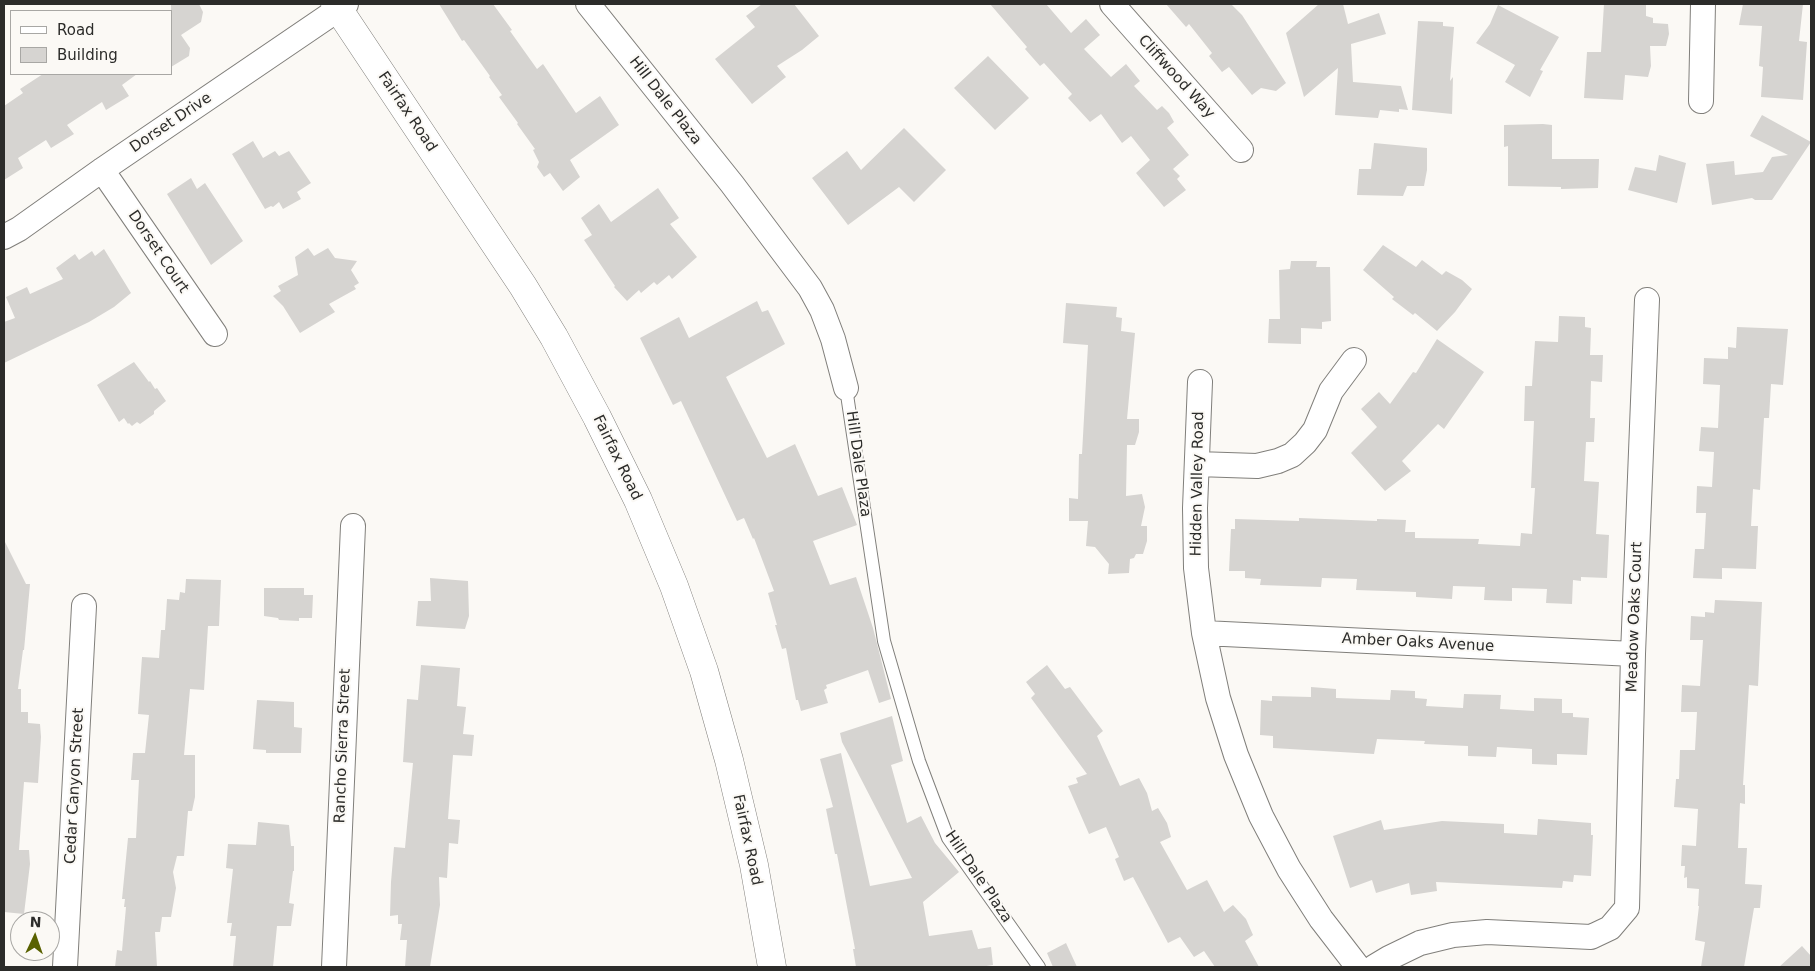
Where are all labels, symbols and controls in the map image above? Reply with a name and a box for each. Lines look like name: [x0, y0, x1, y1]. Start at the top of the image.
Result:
legend: [10, 10, 172, 75]
text: Road: [57, 21, 95, 39]
street label: Cliffwood Way: [1134, 32, 1218, 122]
text: Building: [57, 46, 118, 64]
street label: Hill Dale Plaza: [625, 53, 705, 149]
street label: Fairfax Road: [374, 69, 440, 155]
street label: Dorset Drive: [127, 89, 215, 157]
street label: Dorset Court: [124, 207, 192, 297]
street label: Hill Dale Plaza: [842, 410, 874, 518]
street label: Hidden Valley Road: [1188, 411, 1208, 557]
street label: Fairfax Road: [589, 412, 645, 504]
street label: Meadow Oaks Court: [1623, 541, 1647, 693]
street label: Amber Oaks Avenue: [1341, 630, 1495, 656]
street label: Rancho Sierra Street: [331, 668, 355, 824]
street label: Cedar Canyon Street: [62, 707, 88, 865]
street label: Fairfax Road: [729, 793, 765, 887]
street label: Hill Dale Plaza: [941, 828, 1015, 926]
north arrow: [10, 911, 60, 961]
text: N: [29, 914, 42, 930]

